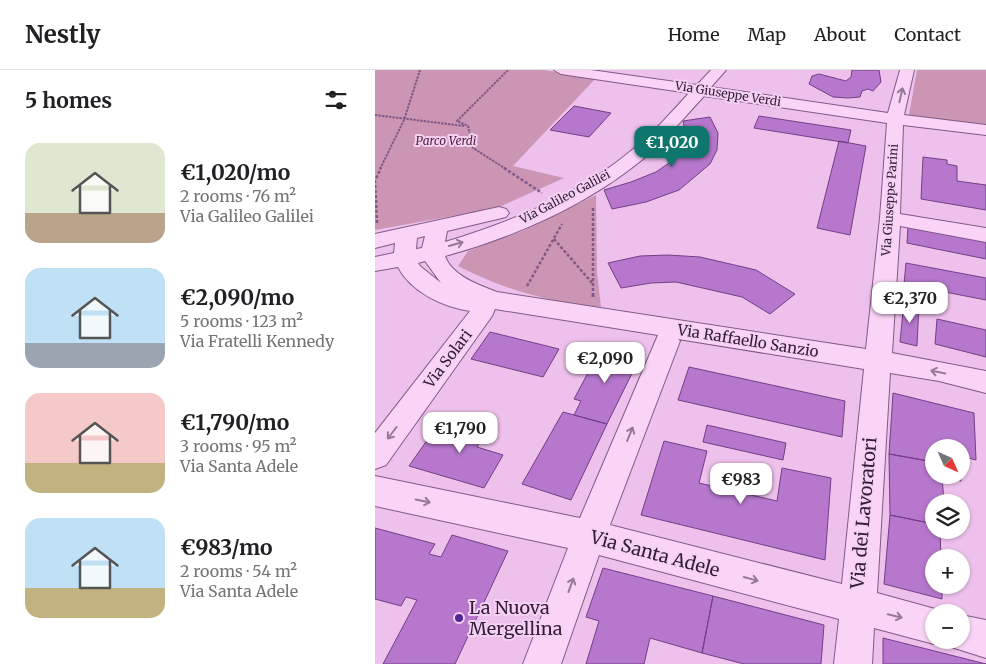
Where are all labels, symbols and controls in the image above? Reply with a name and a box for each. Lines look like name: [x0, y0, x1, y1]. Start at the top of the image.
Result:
text: Nestly: [25, 19, 100, 50]
text: Home: [668, 23, 720, 46]
text: Map: [748, 23, 786, 46]
text: About: [814, 23, 866, 46]
text: Contact: [894, 23, 961, 46]
street label: Via Giuseppe Verdi: [673, 78, 782, 109]
icon: filters: [322, 86, 350, 114]
text: 5 homes: [25, 87, 112, 114]
one-way arrow: [897, 87, 906, 103]
pin: €1,020: [631, 126, 713, 168]
text: €1,020: [645, 132, 699, 152]
park label: Parco Verdi: [416, 133, 477, 148]
street label: Via Giuseppe Parini: [878, 143, 901, 258]
text: €1,020/mo: [180, 159, 290, 186]
icon: home: [65, 163, 125, 223]
street label: Via Galileo Galilei: [516, 166, 613, 227]
text: 2 rooms · 76 m²: [180, 186, 296, 206]
text: Via Galileo Galilei: [180, 206, 314, 226]
one-way arrow: [448, 239, 464, 249]
pin: €2,370: [869, 282, 951, 324]
text: €2,090/mo: [180, 284, 294, 311]
icon: home: [65, 288, 125, 348]
text: €2,370: [883, 288, 937, 308]
text: 5 rooms · 123 m²: [180, 311, 303, 331]
street label: Via Raffaello Sanzio: [675, 320, 820, 361]
street label: Via Solari: [419, 326, 476, 393]
text: Via Fratelli Kennedy: [180, 331, 334, 351]
pin: €2,090: [564, 342, 646, 384]
text: €2,090: [577, 348, 633, 368]
one-way arrow: [931, 366, 947, 376]
text: €1,790/mo: [180, 409, 289, 436]
pin: €1,790: [419, 412, 501, 454]
icon: home: [65, 413, 125, 473]
text: €1,790: [434, 418, 486, 438]
one-way arrow: [387, 426, 398, 439]
one-way arrow: [625, 427, 635, 442]
text: 3 rooms · 95 m²: [180, 436, 296, 456]
street label: Via dei Lavoratori: [845, 436, 882, 591]
north arrow: [925, 439, 970, 484]
map controls: [925, 439, 970, 649]
text: Via Santa Adele: [180, 456, 298, 476]
pin: €983: [711, 462, 771, 505]
text: €983: [721, 469, 761, 489]
button: layers: [925, 494, 970, 539]
one-way arrow: [414, 497, 430, 506]
street label: Via Santa Adele: [587, 525, 722, 582]
text: €983/mo: [180, 534, 273, 561]
icon: home: [65, 538, 125, 598]
button: +: [925, 549, 970, 594]
text: 2 rooms · 54 m²: [180, 561, 297, 581]
one-way arrow: [743, 575, 759, 584]
one-way arrow: [567, 578, 576, 593]
text: Via Santa Adele: [180, 581, 298, 601]
place label: La Nuova Mergellina: [469, 596, 563, 640]
button: −: [925, 604, 970, 649]
marker: La Nuova Mergellina: [453, 612, 465, 624]
one-way arrow: [887, 612, 903, 621]

